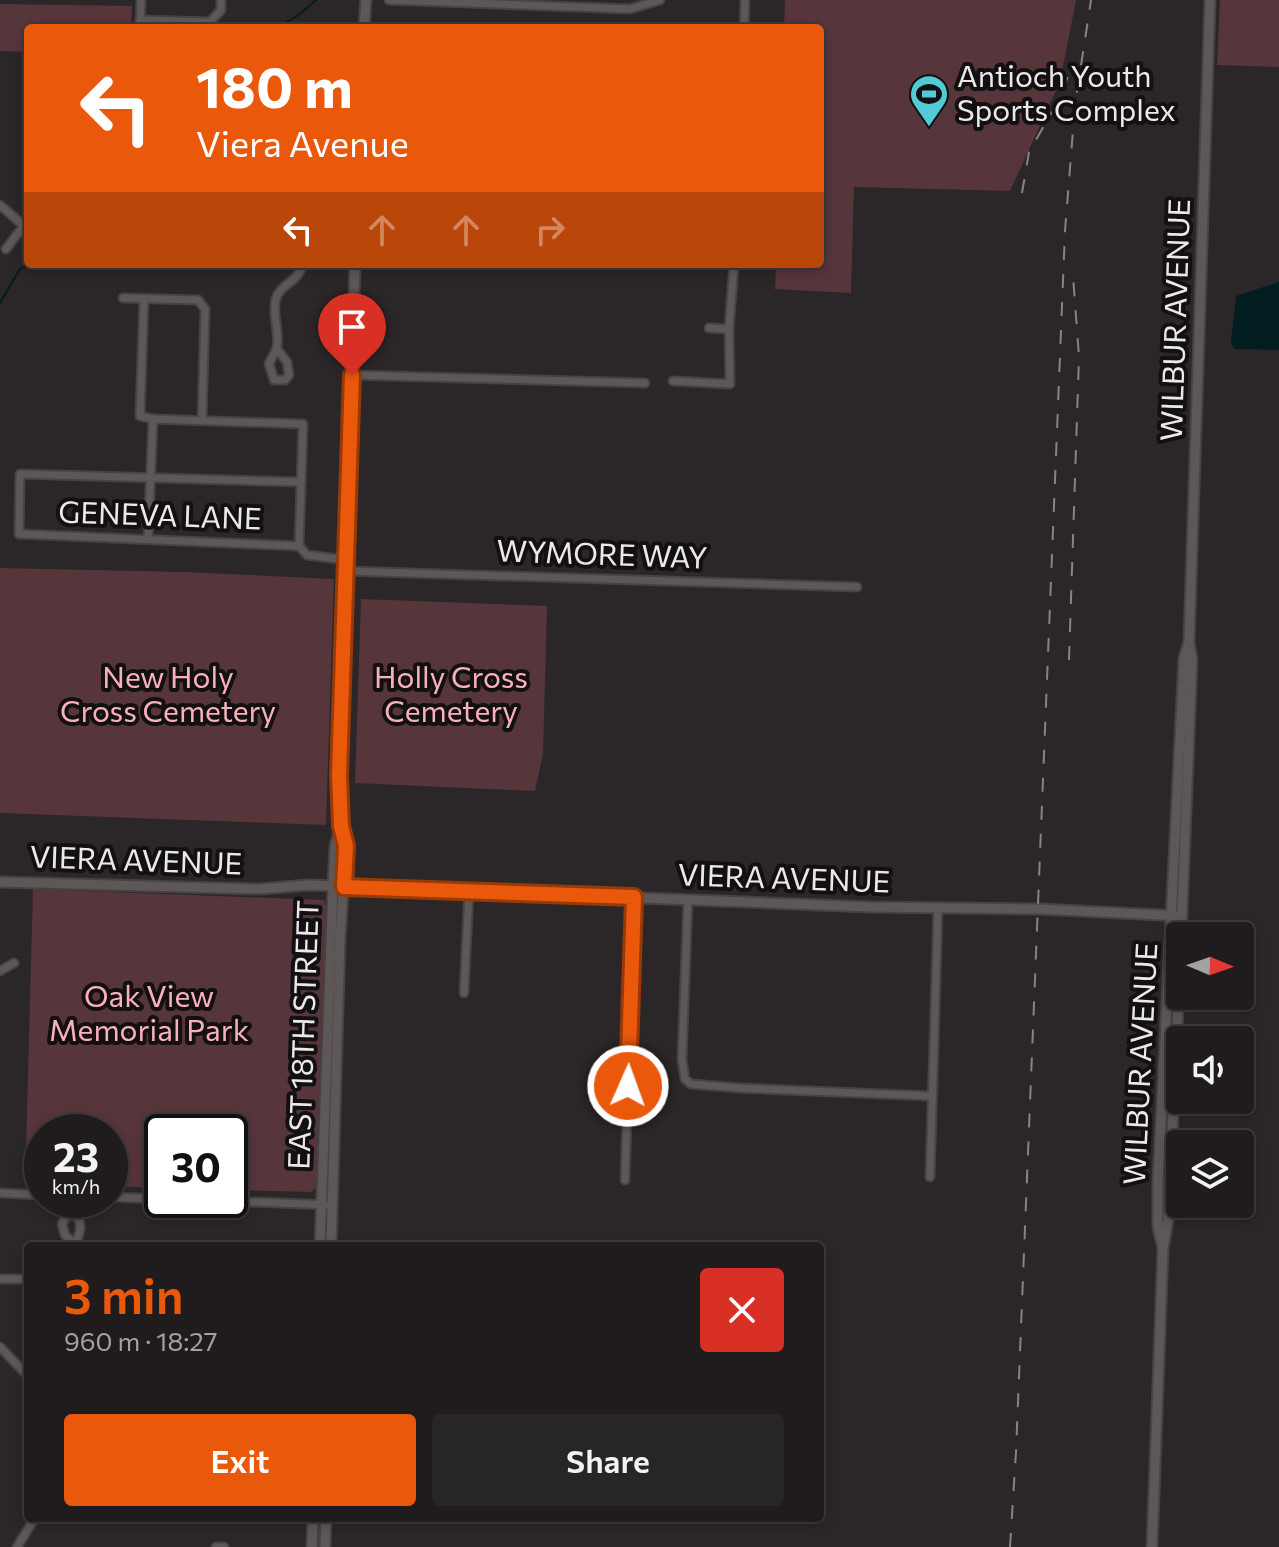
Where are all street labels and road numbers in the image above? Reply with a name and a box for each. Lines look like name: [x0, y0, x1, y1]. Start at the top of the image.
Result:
street label: WILBUR AVENUE: [1151, 198, 1196, 442]
street label: GENEVA LANE: [58, 491, 262, 536]
street label: WYMORE WAY: [496, 530, 708, 575]
street label: VIERA AVENUE: [29, 836, 243, 881]
street label: VIERA AVENUE: [677, 854, 891, 899]
street label: EAST 18TH STREET: [278, 900, 325, 1170]
street label: WILBUR AVENUE: [1114, 942, 1163, 1186]

